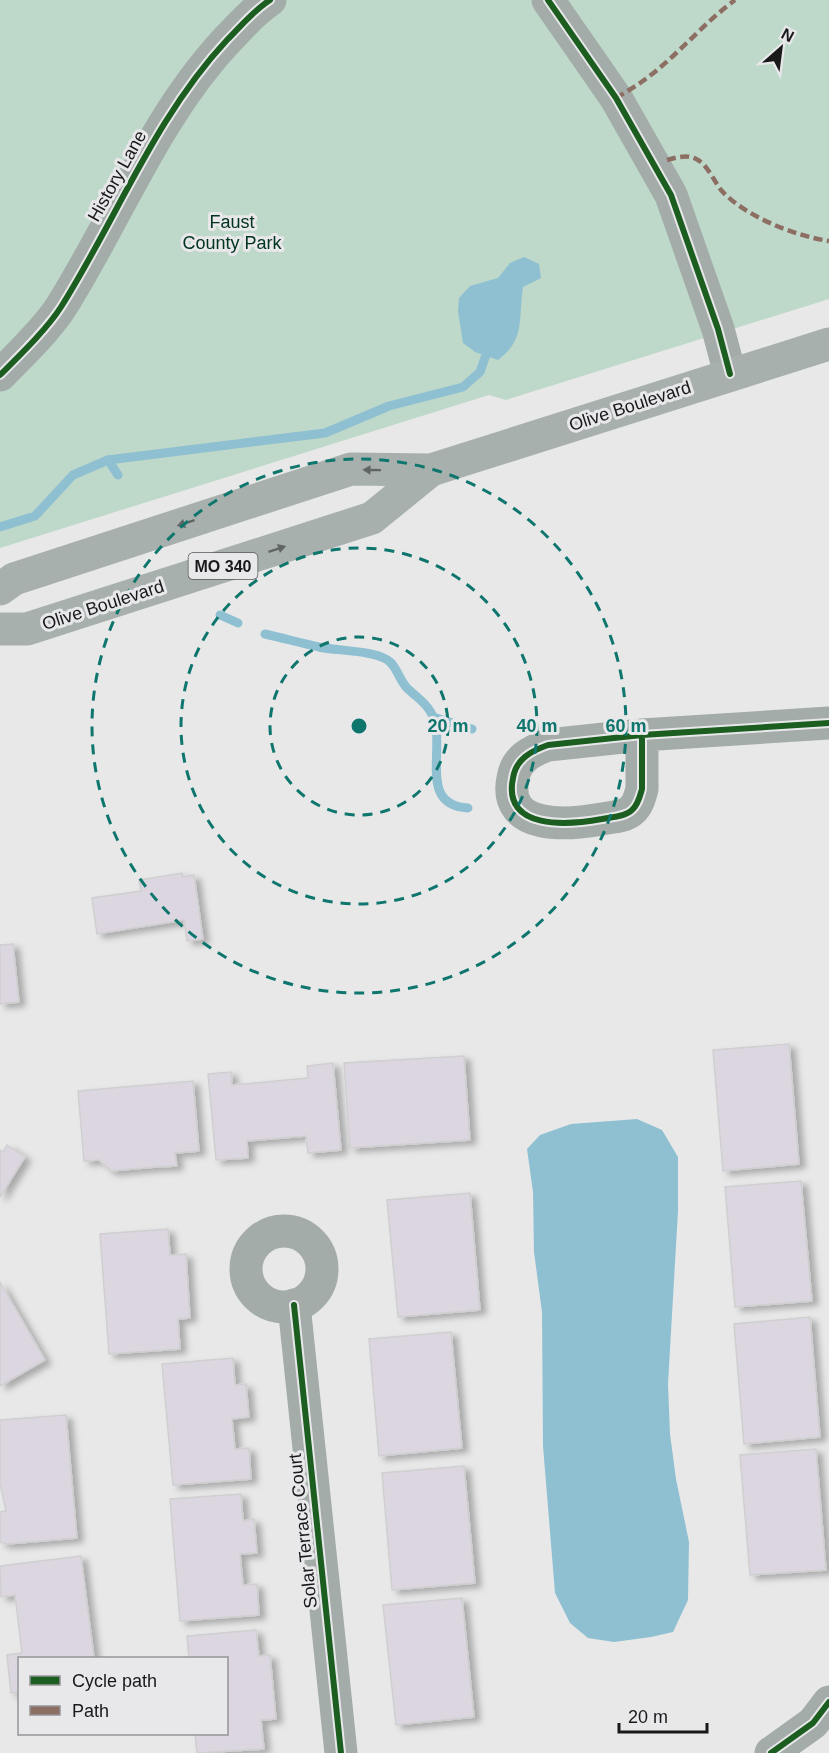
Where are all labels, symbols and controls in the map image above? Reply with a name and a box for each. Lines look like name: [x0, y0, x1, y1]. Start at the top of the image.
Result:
north arrow: [751, 18, 811, 78]
text: N: [779, 25, 797, 45]
street label: History Lane: [84, 127, 150, 225]
park label: Faust County Park: [182, 212, 283, 253]
street label: Olive Boulevard: [566, 377, 694, 435]
one-way arrow: [363, 465, 382, 474]
one-way arrow: [177, 519, 195, 528]
one-way arrow: [268, 543, 286, 553]
road number: MO 340: [188, 553, 258, 579]
street label: Olive Boulevard: [39, 576, 167, 634]
centre of rings: [349, 716, 369, 736]
text: 20 m: [427, 716, 469, 736]
text: 40 m: [516, 716, 558, 736]
text: 60 m: [605, 716, 647, 736]
street label: Solar Terrace Court: [285, 1453, 321, 1609]
legend: [18, 1657, 228, 1735]
text: Cycle path: [72, 1671, 157, 1691]
scale bar: [619, 1696, 708, 1734]
text: Path: [72, 1701, 109, 1721]
text: 20 m: [628, 1707, 668, 1727]

